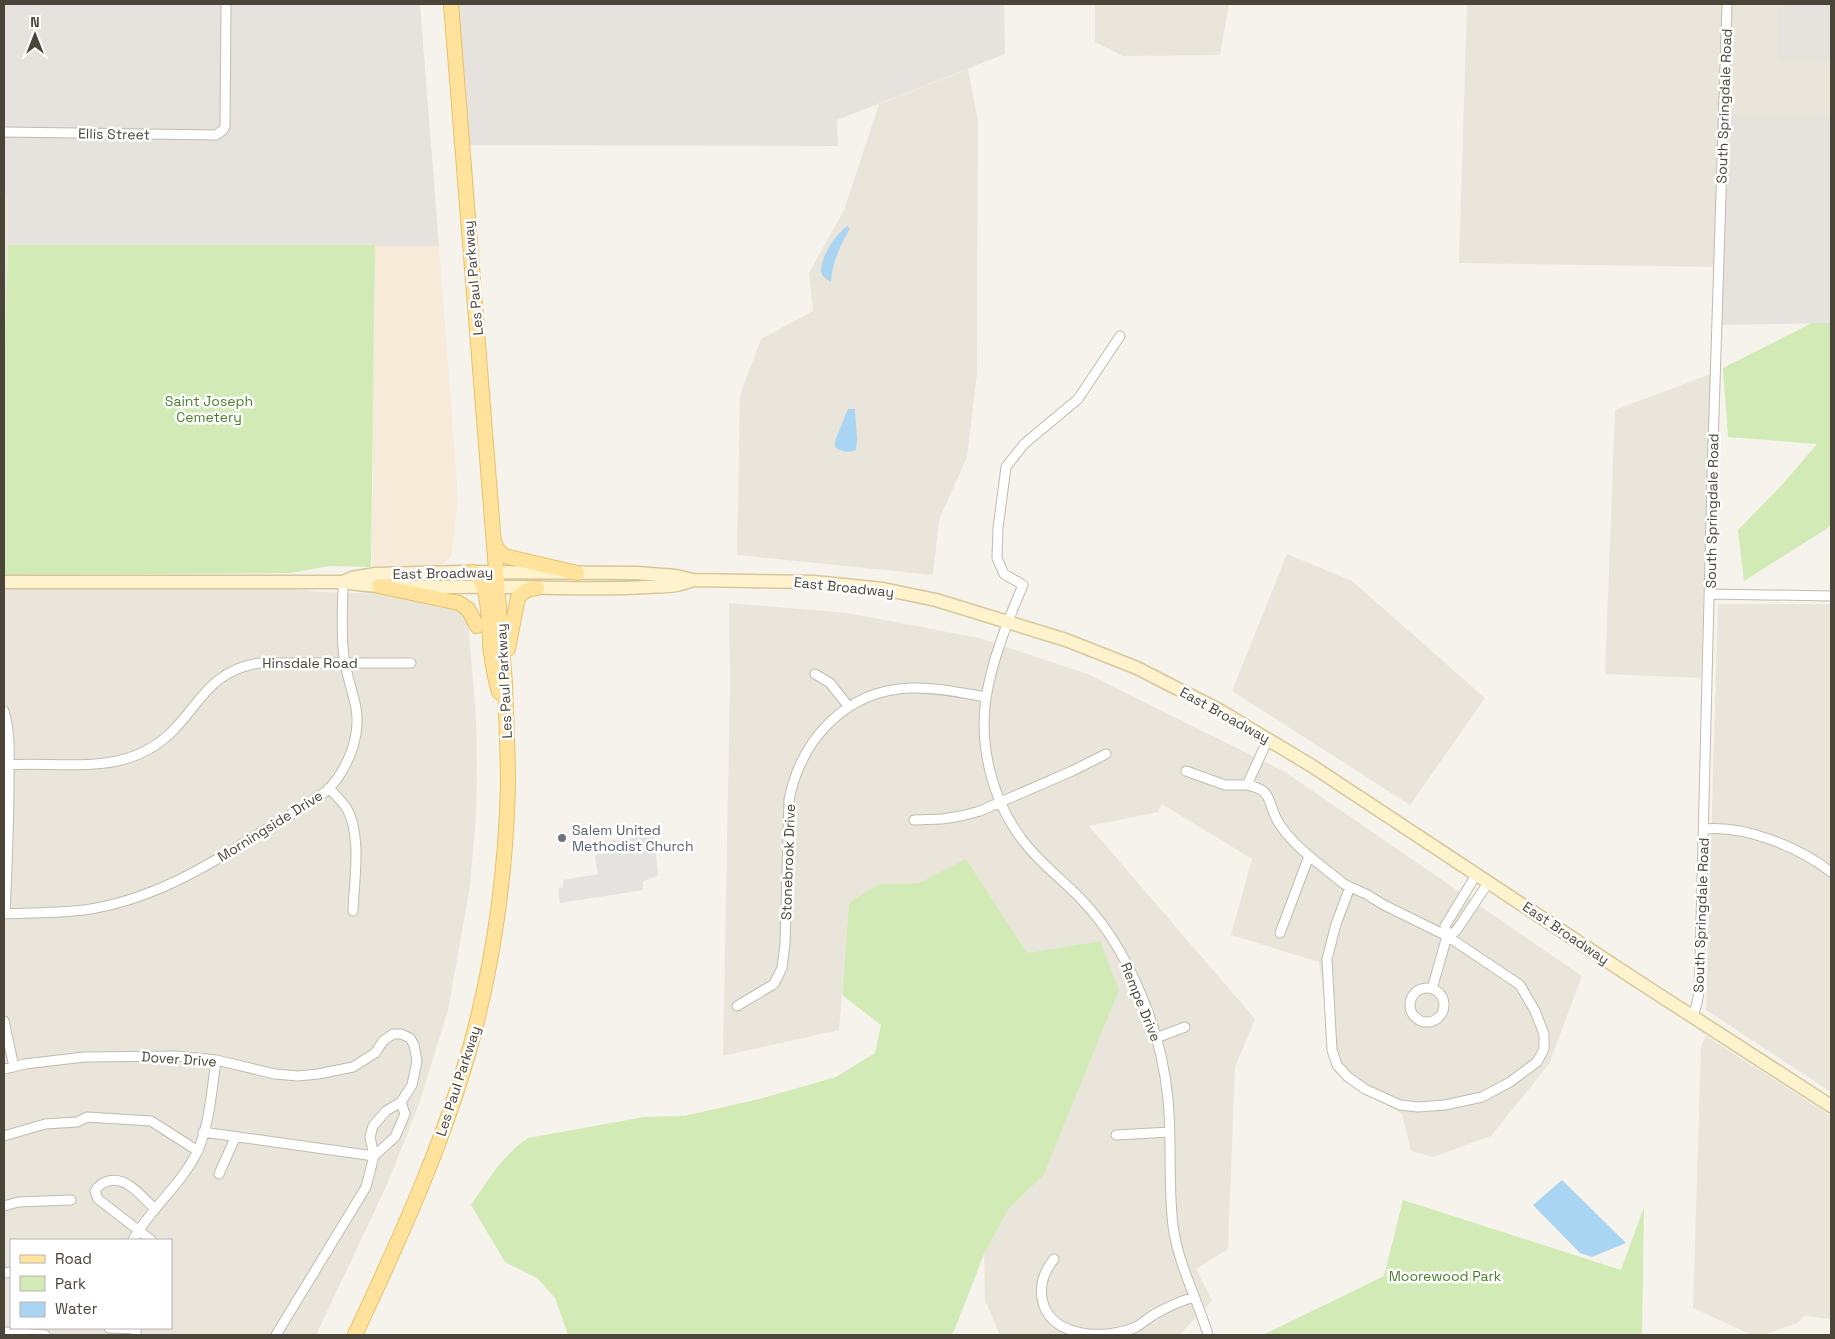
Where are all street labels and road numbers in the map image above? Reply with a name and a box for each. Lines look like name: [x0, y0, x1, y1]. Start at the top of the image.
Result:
street label: South Springdale Road: [1712, 28, 1736, 184]
street label: Ellis Street: [78, 124, 150, 144]
street label: Les Paul Parkway: [459, 220, 487, 336]
street label: South Springdale Road: [1702, 433, 1722, 589]
street label: East Broadway: [393, 563, 493, 583]
street label: East Broadway: [793, 573, 895, 601]
street label: Les Paul Parkway: [492, 623, 516, 739]
street label: Hinsdale Road: [262, 654, 358, 672]
street label: East Broadway: [1177, 683, 1273, 747]
street label: Morningside Drive: [214, 786, 326, 866]
street label: Stonebrook Drive: [777, 804, 799, 920]
street label: South Springdale Road: [1689, 837, 1713, 993]
street label: East Broadway: [1519, 897, 1613, 969]
street label: Rempe Drive: [1117, 960, 1165, 1044]
street label: Les Paul Parkway: [432, 1023, 484, 1139]
street label: Dover Drive: [141, 1047, 217, 1071]

